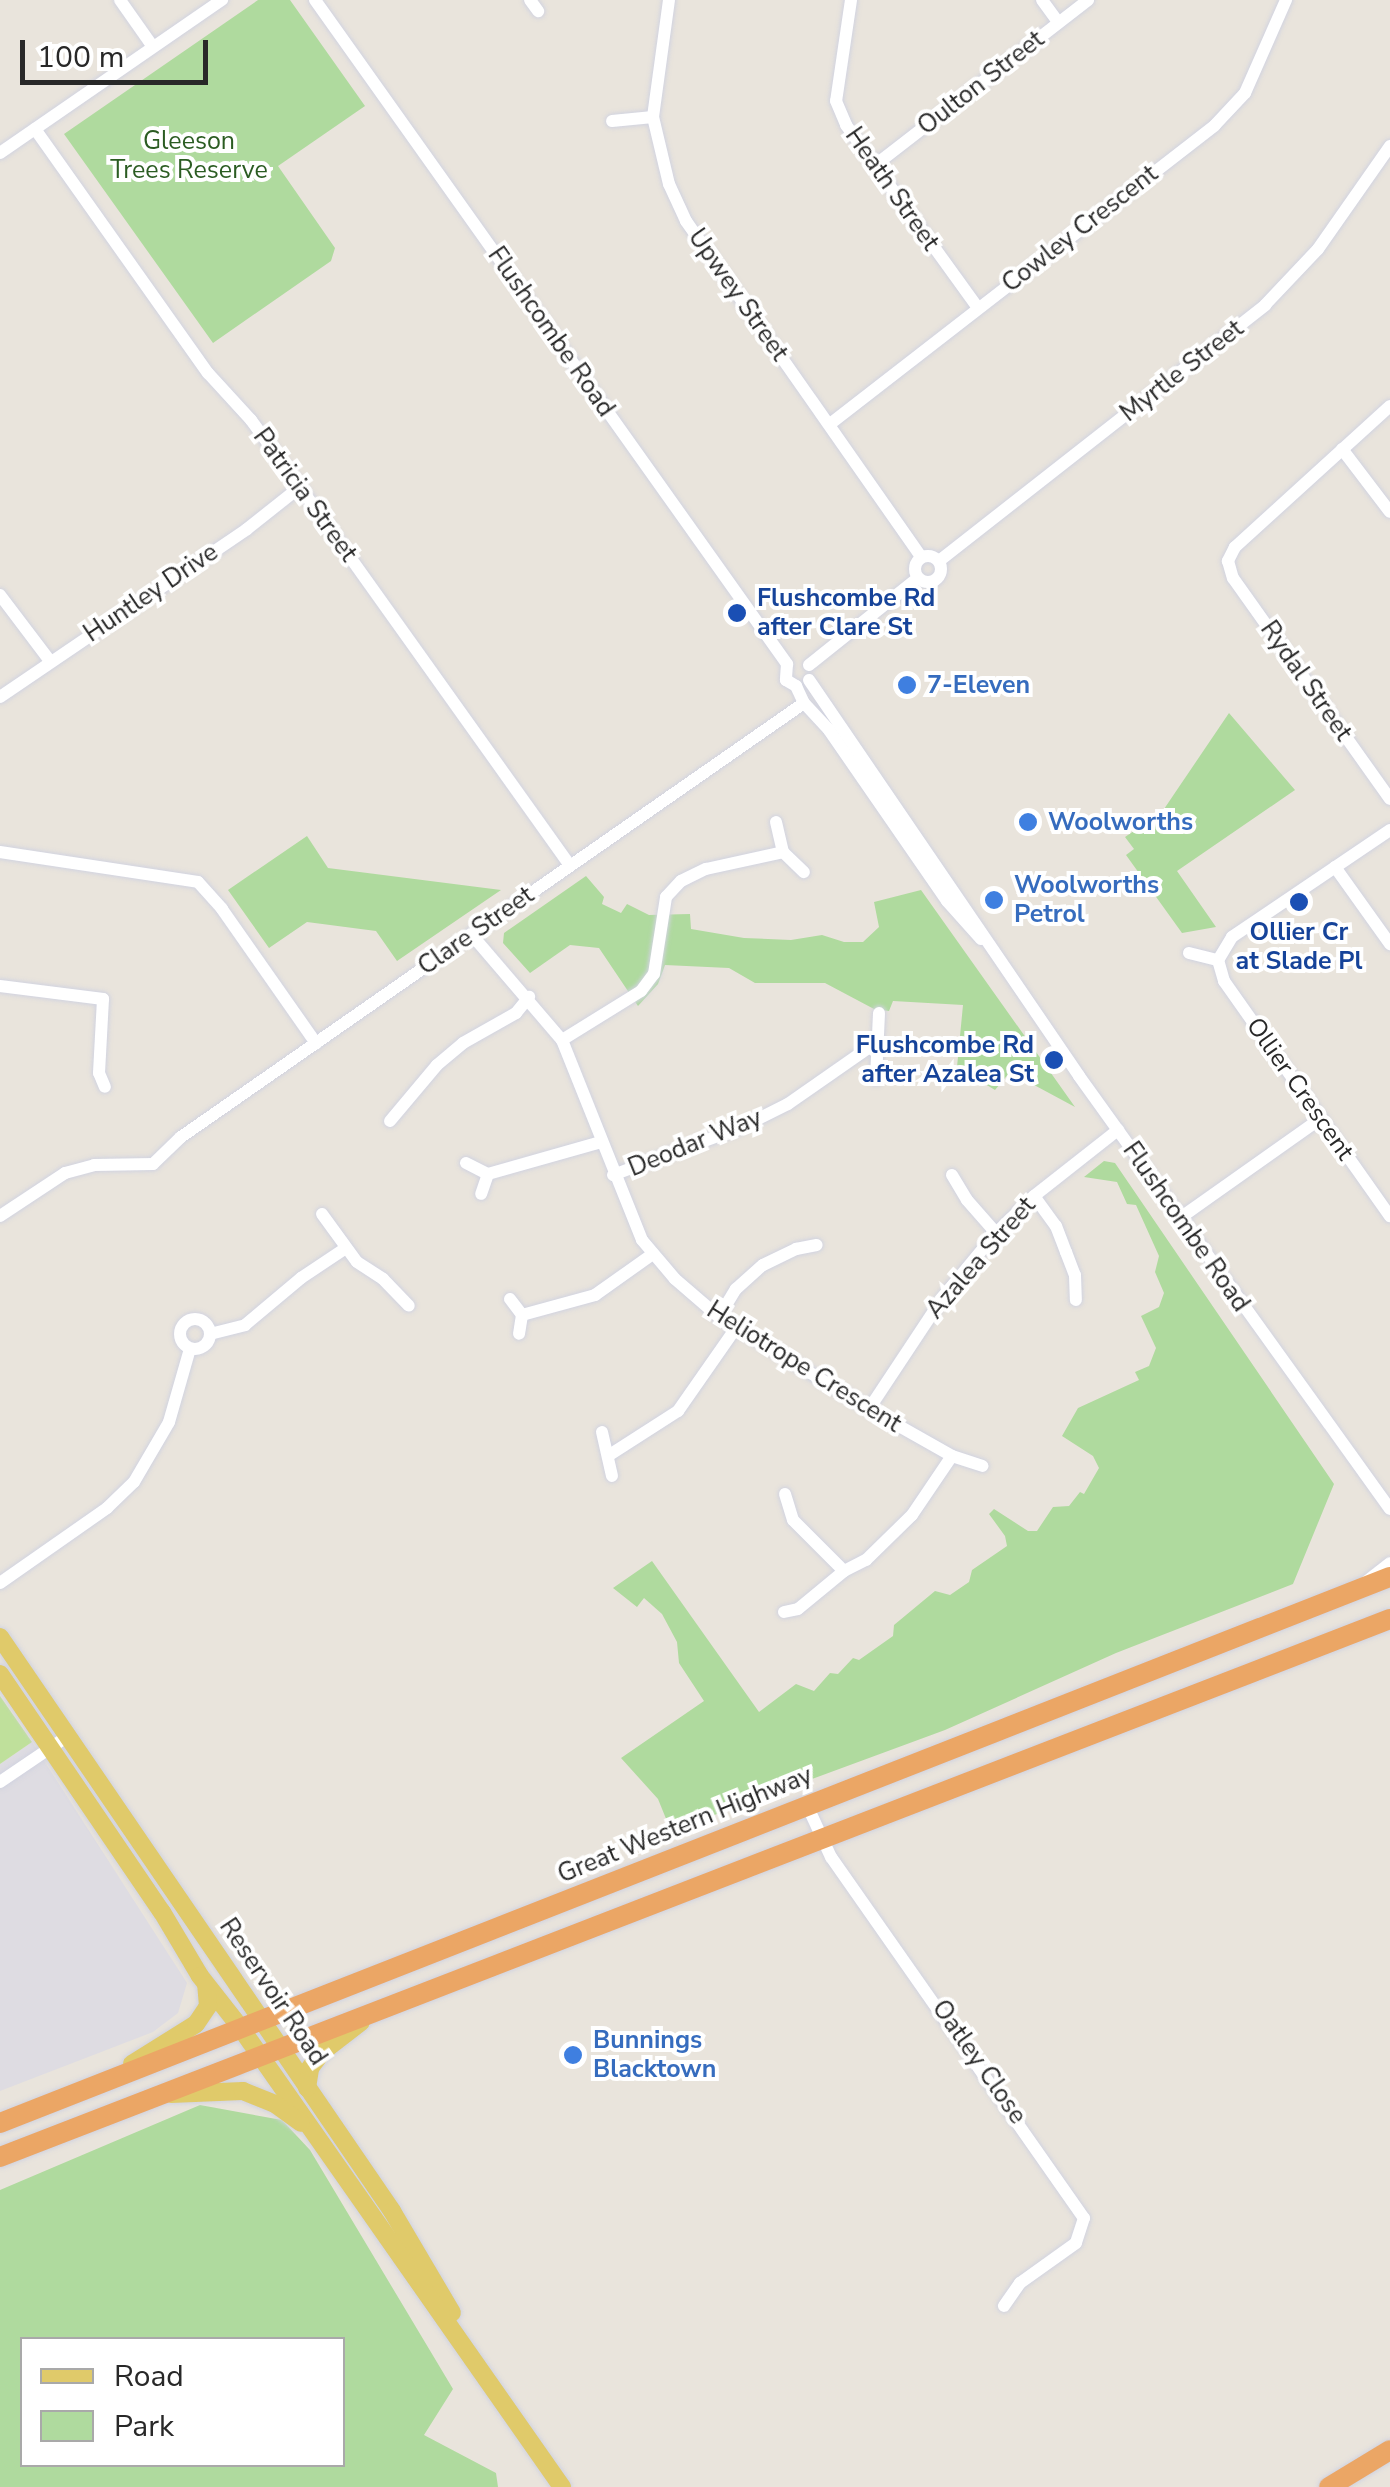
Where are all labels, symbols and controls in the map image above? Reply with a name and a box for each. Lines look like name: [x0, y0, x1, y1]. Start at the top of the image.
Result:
scale bar: [25, 20, 212, 82]
street label: Oulton Street: [912, 24, 1050, 142]
text: 100 m: [37, 37, 124, 78]
street label: Heath Street: [839, 122, 945, 256]
park label: Gleeson Trees Reserve: [110, 127, 268, 186]
street label: Cowley Crescent: [996, 159, 1164, 299]
street label: Upwey Street: [682, 223, 794, 367]
street label: Flushcombe Road: [481, 241, 621, 423]
street label: Myrtle Street: [1115, 314, 1249, 428]
street label: Patricia Street: [247, 423, 363, 567]
street label: Huntley Drive: [78, 537, 224, 649]
place label: Flushcombe Rd after Clare St: [757, 584, 935, 643]
marker: Flushcombe Rd after Clare St: [726, 602, 748, 624]
street label: Rydal Street: [1254, 615, 1358, 747]
place label: 7-Eleven: [927, 670, 1030, 700]
marker: 7-Eleven: [896, 674, 918, 696]
place label: Woolworths: [1048, 807, 1193, 837]
marker: Woolworths: [1017, 811, 1039, 833]
place label: Woolworths Petrol: [1014, 871, 1159, 930]
street label: Clare Street: [412, 880, 540, 982]
marker: Woolworths Petrol: [983, 889, 1005, 911]
marker: Ollier Cr at Slade Pl: [1288, 891, 1310, 913]
place label: Ollier Cr at Slade Pl: [1235, 918, 1363, 977]
street label: Ollier Crescent: [1240, 1012, 1360, 1166]
place label: Flushcombe Rd after Azalea St: [856, 1031, 1034, 1090]
marker: Flushcombe Rd after Azalea St: [1043, 1049, 1065, 1071]
street label: Deodar Way: [624, 1103, 766, 1183]
street label: Flushcombe Road: [1116, 1136, 1256, 1318]
street label: Azalea Street: [920, 1191, 1042, 1325]
street label: Heliotrope Crescent: [701, 1295, 907, 1439]
street label: Great Western Highway: [553, 1760, 817, 1890]
street label: Reservoir Road: [213, 1913, 333, 2071]
street label: Oatley Close: [925, 1994, 1033, 2130]
place label: Bunnings Blacktown: [593, 2026, 716, 2085]
marker: Bunnings Blacktown: [562, 2044, 584, 2066]
legend: [20, 2337, 345, 2467]
text: Road: [114, 2356, 184, 2397]
text: Park: [114, 2406, 174, 2447]

